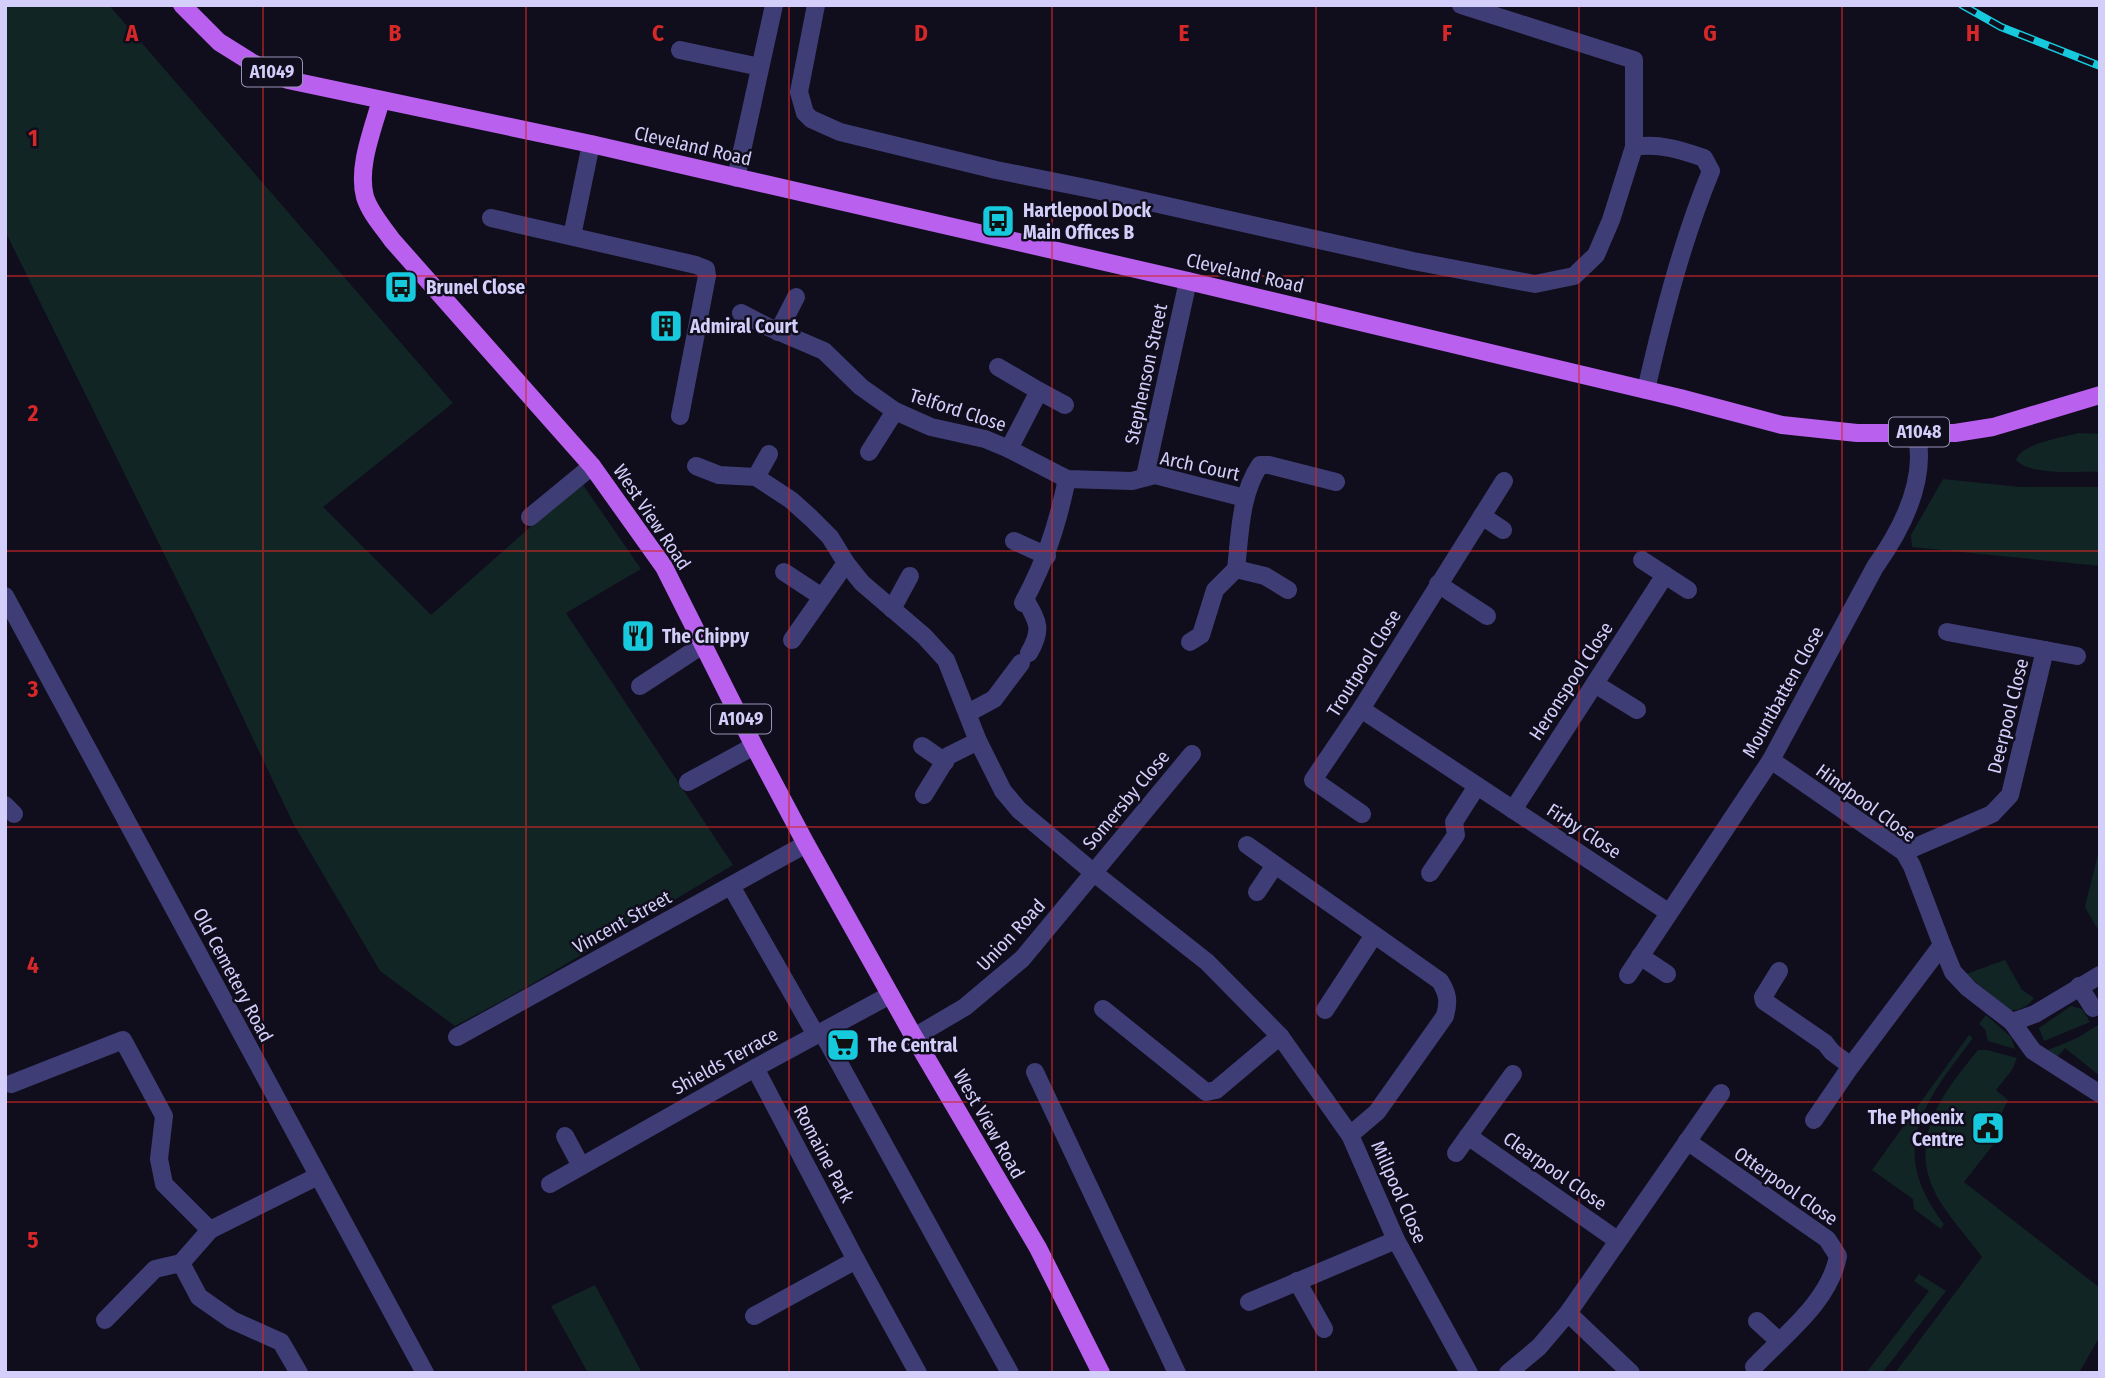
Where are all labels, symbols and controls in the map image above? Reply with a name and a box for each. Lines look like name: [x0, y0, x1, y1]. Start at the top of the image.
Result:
text: A: [125, 19, 139, 47]
text: B: [389, 19, 402, 47]
text: C: [652, 19, 664, 47]
text: D: [914, 19, 928, 47]
text: E: [1179, 19, 1190, 47]
text: F: [1442, 19, 1452, 47]
text: G: [1703, 19, 1717, 47]
text: H: [1966, 19, 1980, 47]
road number: A1049: [242, 58, 302, 86]
street label: Cleveland Road: [632, 121, 754, 171]
text: 1: [28, 124, 38, 152]
place label: Hartlepool Dock Main Offices B: [1023, 199, 1152, 244]
bus stop icon: Hartlepool Dock Main Offices B: [979, 202, 1017, 240]
street label: Cleveland Road: [1184, 248, 1306, 298]
bus stop icon: Brunel Close: [382, 268, 420, 306]
place label: Brunel Close: [426, 276, 525, 299]
street label: Stephenson Street: [1120, 301, 1172, 447]
building icon: Admiral Court: [647, 307, 685, 345]
place label: Admiral Court: [689, 315, 798, 338]
street label: Telford Close: [907, 384, 1009, 436]
text: 2: [27, 399, 39, 427]
road number: A1048: [1889, 418, 1949, 446]
street label: Arch Court: [1158, 446, 1243, 486]
street label: West View Road: [608, 460, 696, 574]
street label: Troutpool Close: [1322, 605, 1406, 721]
restaurant icon: The Chippy: [619, 617, 657, 655]
street label: Heronspool Close: [1524, 617, 1618, 745]
street label: Mountbatten Close: [1737, 622, 1829, 762]
place label: The Chippy: [662, 625, 750, 648]
street label: Deerpool Close: [1983, 656, 2033, 776]
text: 3: [27, 675, 39, 703]
road number: A1049: [711, 704, 771, 734]
street label: Somersby Close: [1078, 746, 1174, 854]
street label: Hindpool Close: [1812, 759, 1920, 847]
street label: Firby Close: [1543, 798, 1625, 864]
street label: Vincent Street: [569, 885, 676, 958]
street label: Union Road: [972, 894, 1050, 976]
street label: Old Cemetery Road: [188, 904, 278, 1046]
text: 4: [27, 951, 39, 979]
street label: Shields Terrace: [668, 1022, 782, 1100]
supermarket icon: The Central: [824, 1026, 862, 1064]
place label: The Central: [868, 1034, 958, 1057]
street label: West View Road: [948, 1065, 1030, 1183]
street label: Romaine Park: [789, 1102, 859, 1206]
place label: The Phoenix Centre: [1868, 1106, 1965, 1151]
public building icon: The Phoenix Centre: [1969, 1109, 2007, 1147]
street label: Clearpool Close: [1499, 1127, 1611, 1215]
street label: Millpool Close: [1366, 1137, 1432, 1247]
street label: Otterpool Close: [1730, 1142, 1842, 1230]
text: 5: [27, 1226, 39, 1254]

